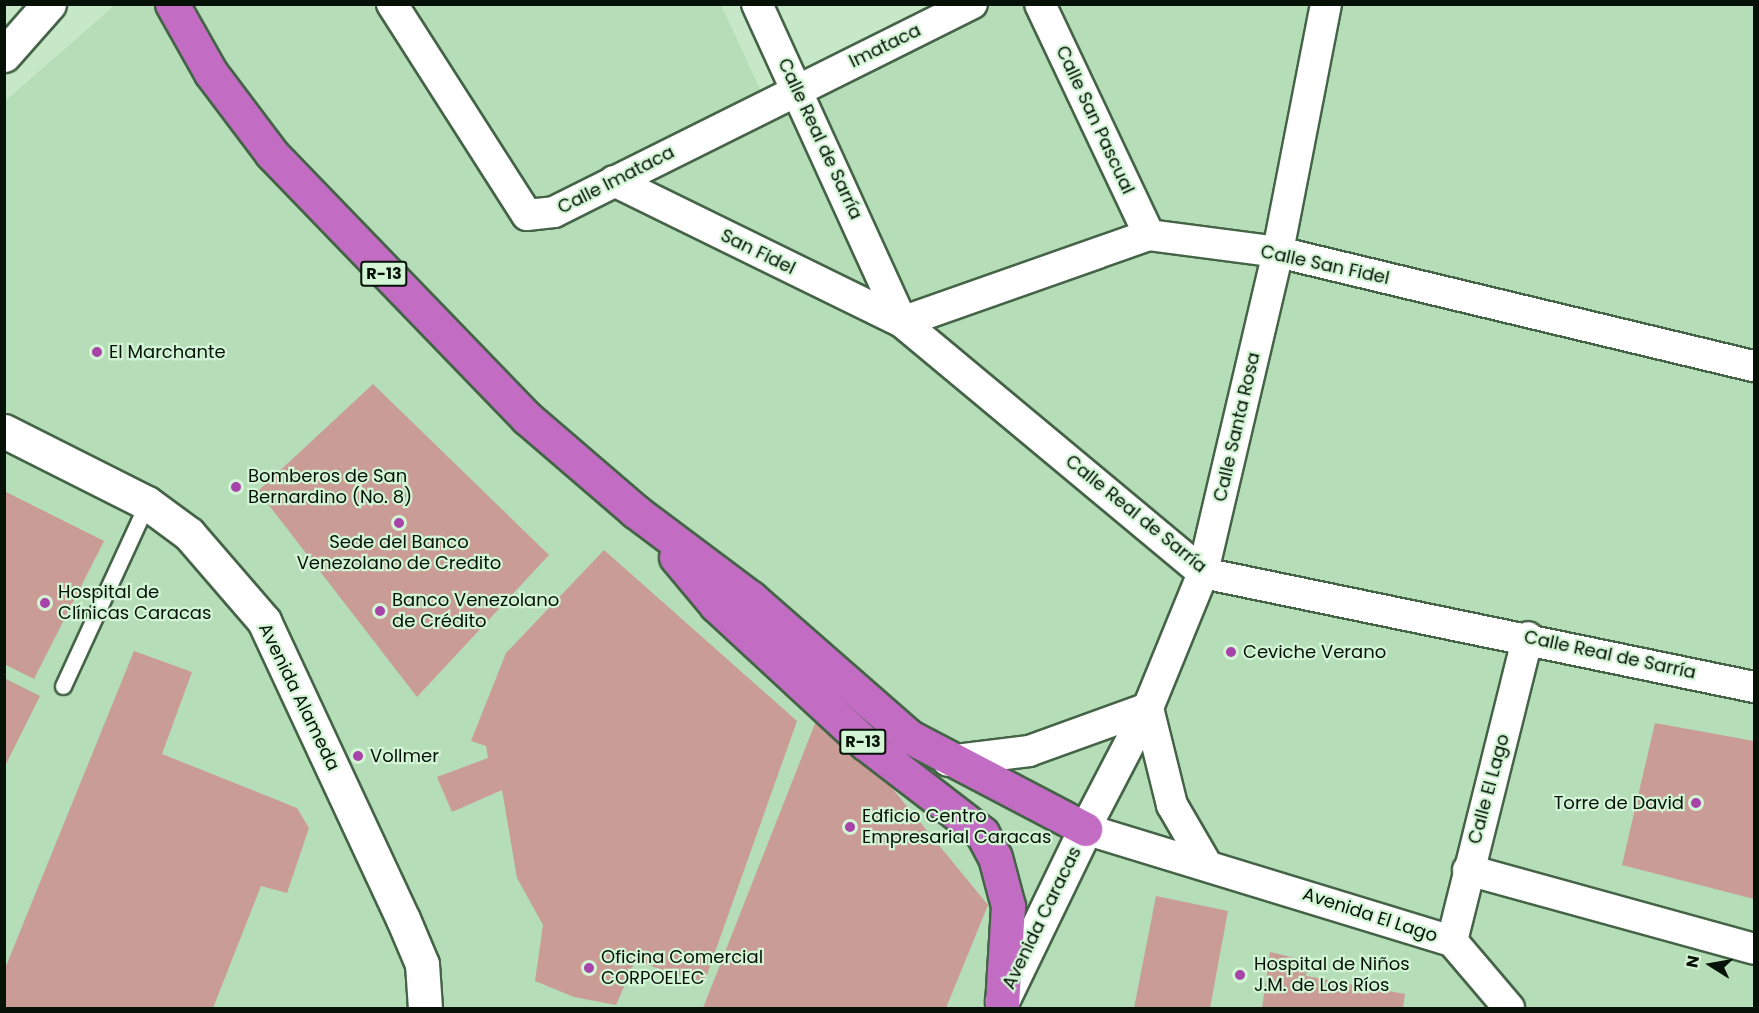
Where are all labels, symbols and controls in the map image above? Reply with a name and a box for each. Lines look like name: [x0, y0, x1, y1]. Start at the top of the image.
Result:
street label: Imataca: [846, 19, 924, 73]
street label: Calle San Pascual: [1051, 42, 1139, 198]
street label: Calle Real de Sarría: [773, 55, 867, 223]
street label: Calle Imataca: [554, 141, 678, 219]
street label: San Fidel: [717, 225, 799, 279]
street label: Calle San Fidel: [1259, 241, 1391, 289]
road number: R-13: [360, 261, 408, 287]
place label: El Marchante: [109, 341, 226, 363]
marker: El Marchante: [90, 345, 104, 359]
street label: Calle Santa Rosa: [1209, 350, 1265, 504]
street label: Calle Real de Sarría: [1061, 450, 1211, 578]
place label: Bomberos de San Bernardino (No. 8): [248, 466, 412, 508]
marker: Bomberos de San Bernardino (No. 8): [229, 480, 243, 494]
marker: Sede del Banco Venezolano de Credito: [392, 516, 406, 530]
place label: Sede del Banco Venezolano de Credito: [297, 532, 501, 574]
place label: Hospital de Clínicas Caracas: [58, 582, 211, 624]
place label: Banco Venezolano de Crédito: [392, 590, 559, 632]
marker: Hospital de Clínicas Caracas: [36, 594, 54, 612]
marker: Banco Venezolano de Crédito: [373, 604, 387, 618]
street label: Avenida Alameda: [254, 620, 344, 774]
street label: Calle Real de Sarría: [1522, 626, 1698, 684]
place label: Ceviche Verano: [1243, 641, 1386, 663]
marker: Ceviche Verano: [1224, 645, 1238, 659]
road number: R-13: [839, 729, 887, 755]
street label: Calle El Lago: [1464, 732, 1514, 846]
place label: Vollmer: [370, 745, 439, 767]
marker: Vollmer: [351, 749, 365, 763]
place label: Torre de David: [1554, 792, 1684, 814]
marker: Torre de David: [1689, 796, 1703, 810]
place label: Edficio Centro Empresarial Caracas: [862, 806, 1051, 848]
marker: Edficio Centro Empresarial Caracas: [843, 820, 857, 834]
street label: Avenida Caracas: [998, 843, 1086, 993]
street label: Avenida El Lago: [1300, 883, 1440, 947]
north arrow: [1681, 935, 1741, 995]
place label: Oficina Comercial CORPOELEC: [601, 947, 763, 990]
text: N: [1680, 953, 1705, 970]
place label: Hospital de Niños J.M. de Los Ríos: [1254, 954, 1410, 996]
marker: Oficina Comercial CORPOELEC: [582, 961, 596, 975]
marker: Hospital de Niños J.M. de Los Ríos: [1231, 966, 1249, 984]

